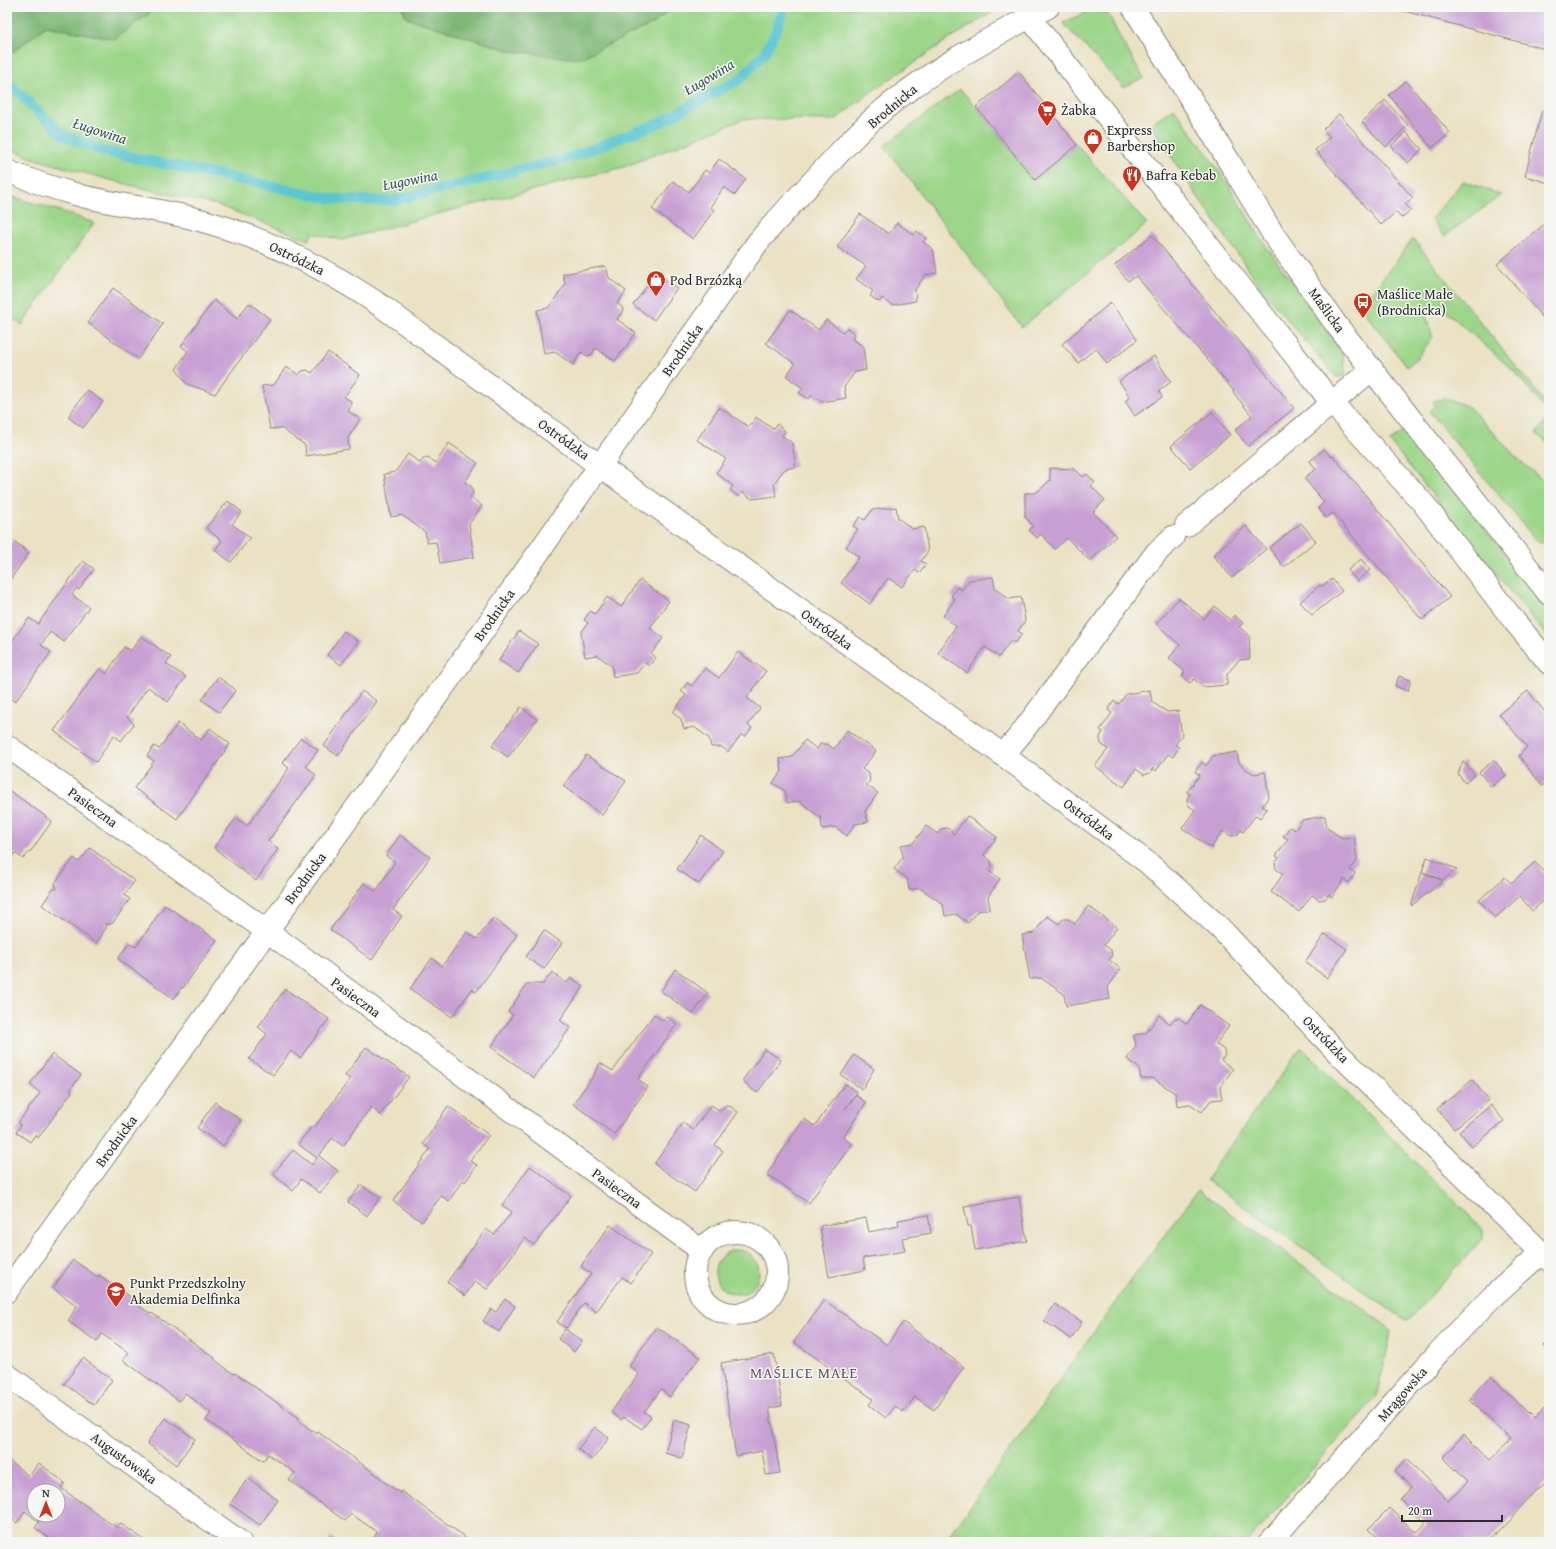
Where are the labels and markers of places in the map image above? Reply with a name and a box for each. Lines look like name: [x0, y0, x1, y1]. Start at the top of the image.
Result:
supermarket icon: Żabka: [1036, 99, 1058, 127]
place label: Żabka: [1061, 100, 1096, 120]
place label: Express Barbershop: [1107, 120, 1175, 156]
shop icon: Express Barbershop: [1082, 127, 1104, 155]
restaurant icon: Bafra Kebab: [1121, 164, 1143, 192]
place label: Bafra Kebab: [1146, 165, 1216, 185]
shop icon: Pod Brzózką: [645, 269, 667, 297]
place label: Pod Brzózką: [670, 270, 742, 290]
place label: Maślice Małe (Brodnicka): [1377, 284, 1454, 320]
bus stop icon: Maślice Małe (Brodnicka): [1352, 291, 1374, 319]
place label: Punkt Przedszkolny Akademia Delfinka: [130, 1273, 246, 1309]
school or university icon: Punkt Przedszkolny Akademia Delfinka: [105, 1280, 127, 1308]

